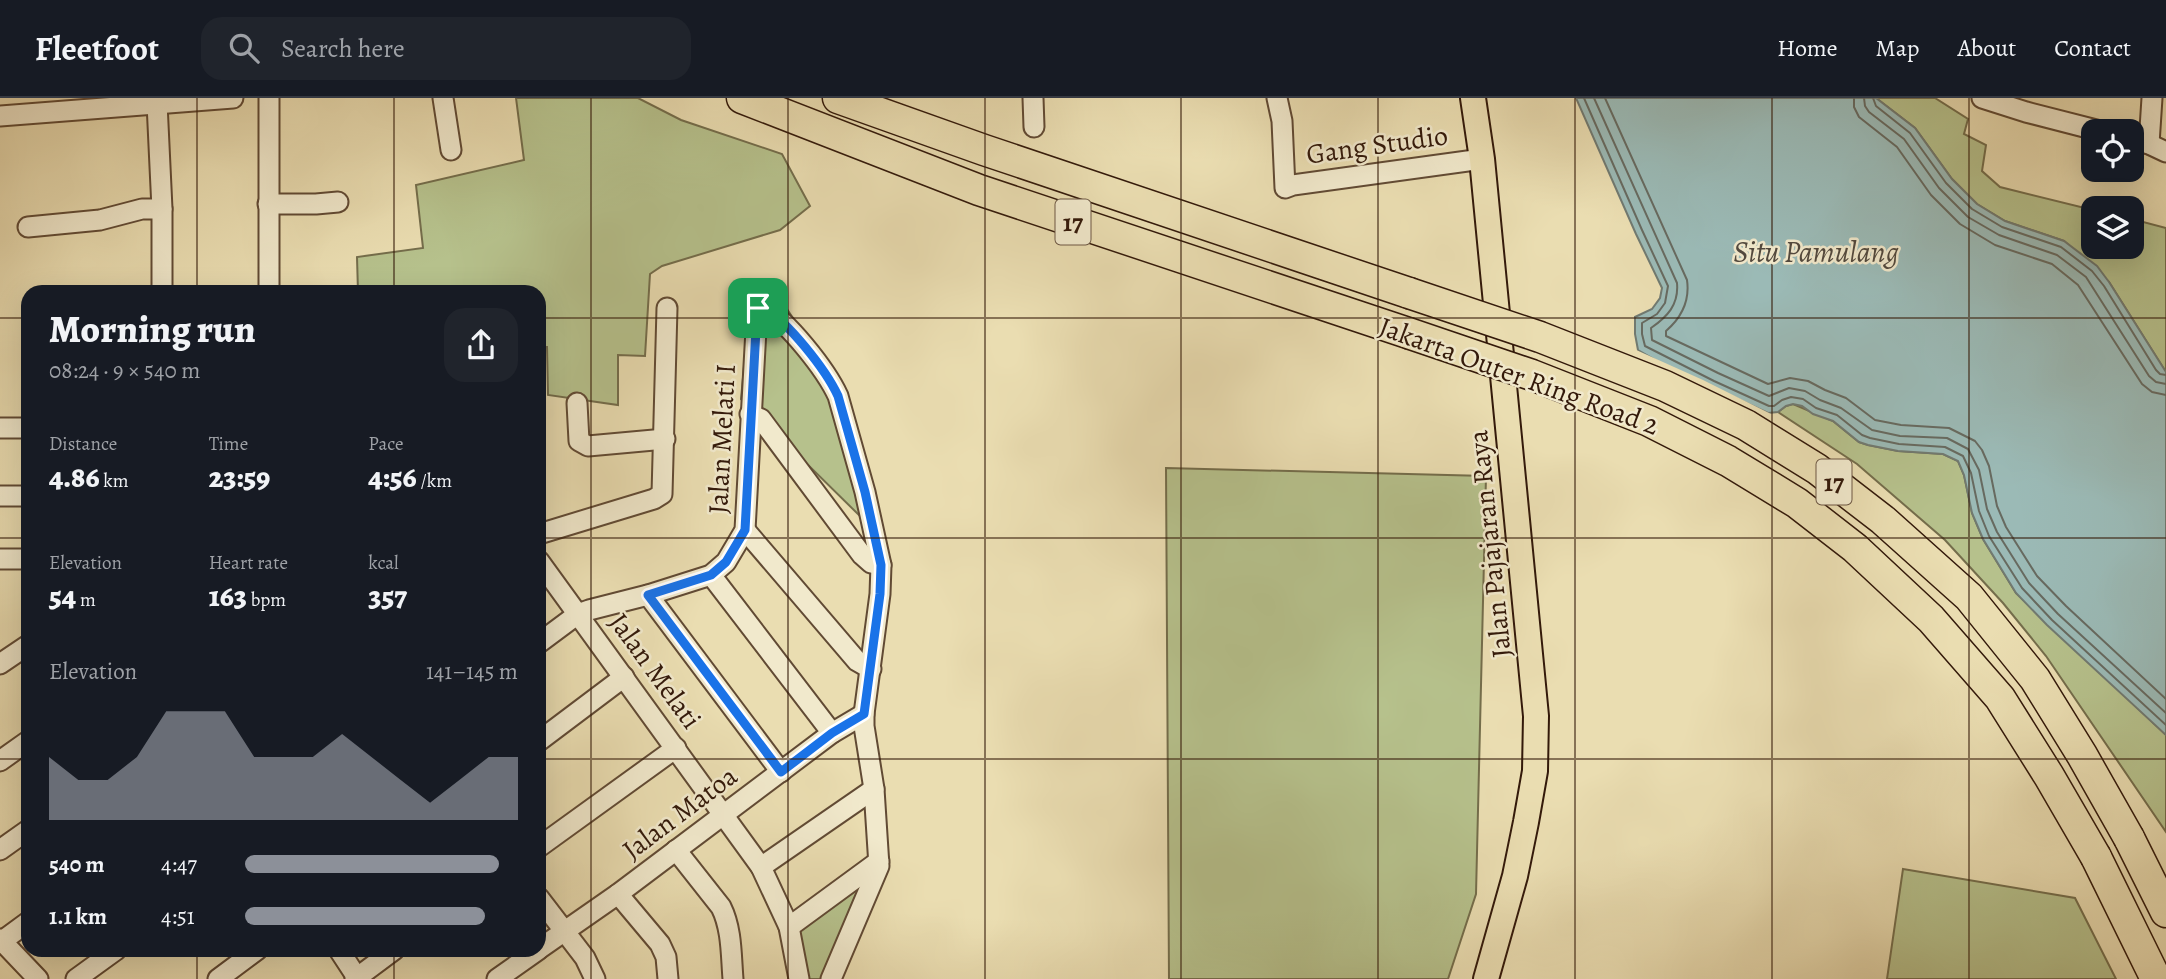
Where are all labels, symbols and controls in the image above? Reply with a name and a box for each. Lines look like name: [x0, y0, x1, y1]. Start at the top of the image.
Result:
search box: [201, 17, 691, 80]
text: Fleetfoot: [35, 26, 159, 71]
icon: search: [225, 29, 263, 67]
text: Search here: [281, 31, 405, 66]
text: Home: [1777, 32, 1838, 64]
text: Map: [1876, 32, 1920, 64]
text: About: [1958, 32, 2016, 64]
text: Contact: [2054, 32, 2131, 64]
street label: Gang Studio: [1304, 116, 1450, 174]
map controls: [2081, 119, 2144, 259]
button: locate: [2081, 119, 2144, 182]
button: layers: [2081, 196, 2144, 259]
road number: 17: [1056, 200, 1090, 244]
water label: Situ Pamulang: [1733, 232, 1900, 272]
pin: [728, 278, 788, 338]
icon: arrive: [739, 289, 777, 327]
text: Morning run: [49, 303, 256, 355]
button: share: [444, 308, 518, 382]
street label: Jakarta Outer Ring Road 2: [1374, 308, 1664, 444]
text: 08:24 · 9 × 540 m: [49, 355, 200, 386]
street label: Jalan Melati I: [699, 363, 745, 515]
street label: Jalan Pajajaran Raya: [1459, 428, 1521, 660]
text: Distance: [49, 431, 117, 457]
text: Time: [209, 431, 248, 457]
text: Pace: [368, 431, 404, 457]
text: 4.86: [49, 457, 100, 497]
text: 23:59: [209, 457, 270, 497]
text: 4:56: [368, 457, 417, 497]
road number: 17: [1816, 460, 1852, 504]
text: km: [100, 468, 129, 494]
text: /km: [417, 468, 452, 494]
text: Elevation: [49, 550, 122, 576]
text: Heart rate: [209, 550, 288, 576]
text: kcal: [368, 550, 399, 576]
text: 54: [49, 576, 76, 616]
text: 163: [209, 576, 247, 616]
text: 357: [368, 576, 407, 616]
text: m: [76, 587, 96, 613]
text: bpm: [247, 587, 286, 613]
street label: Jalan Melati: [600, 605, 710, 737]
text: Elevation: [49, 656, 137, 687]
text: 141–145 m: [426, 656, 518, 687]
street label: Jalan Matoa: [615, 757, 745, 869]
text: 540 m: [49, 849, 104, 880]
text: 4:47: [161, 849, 197, 880]
text: 1.1 km: [49, 901, 107, 932]
text: 4:51: [161, 901, 195, 932]

